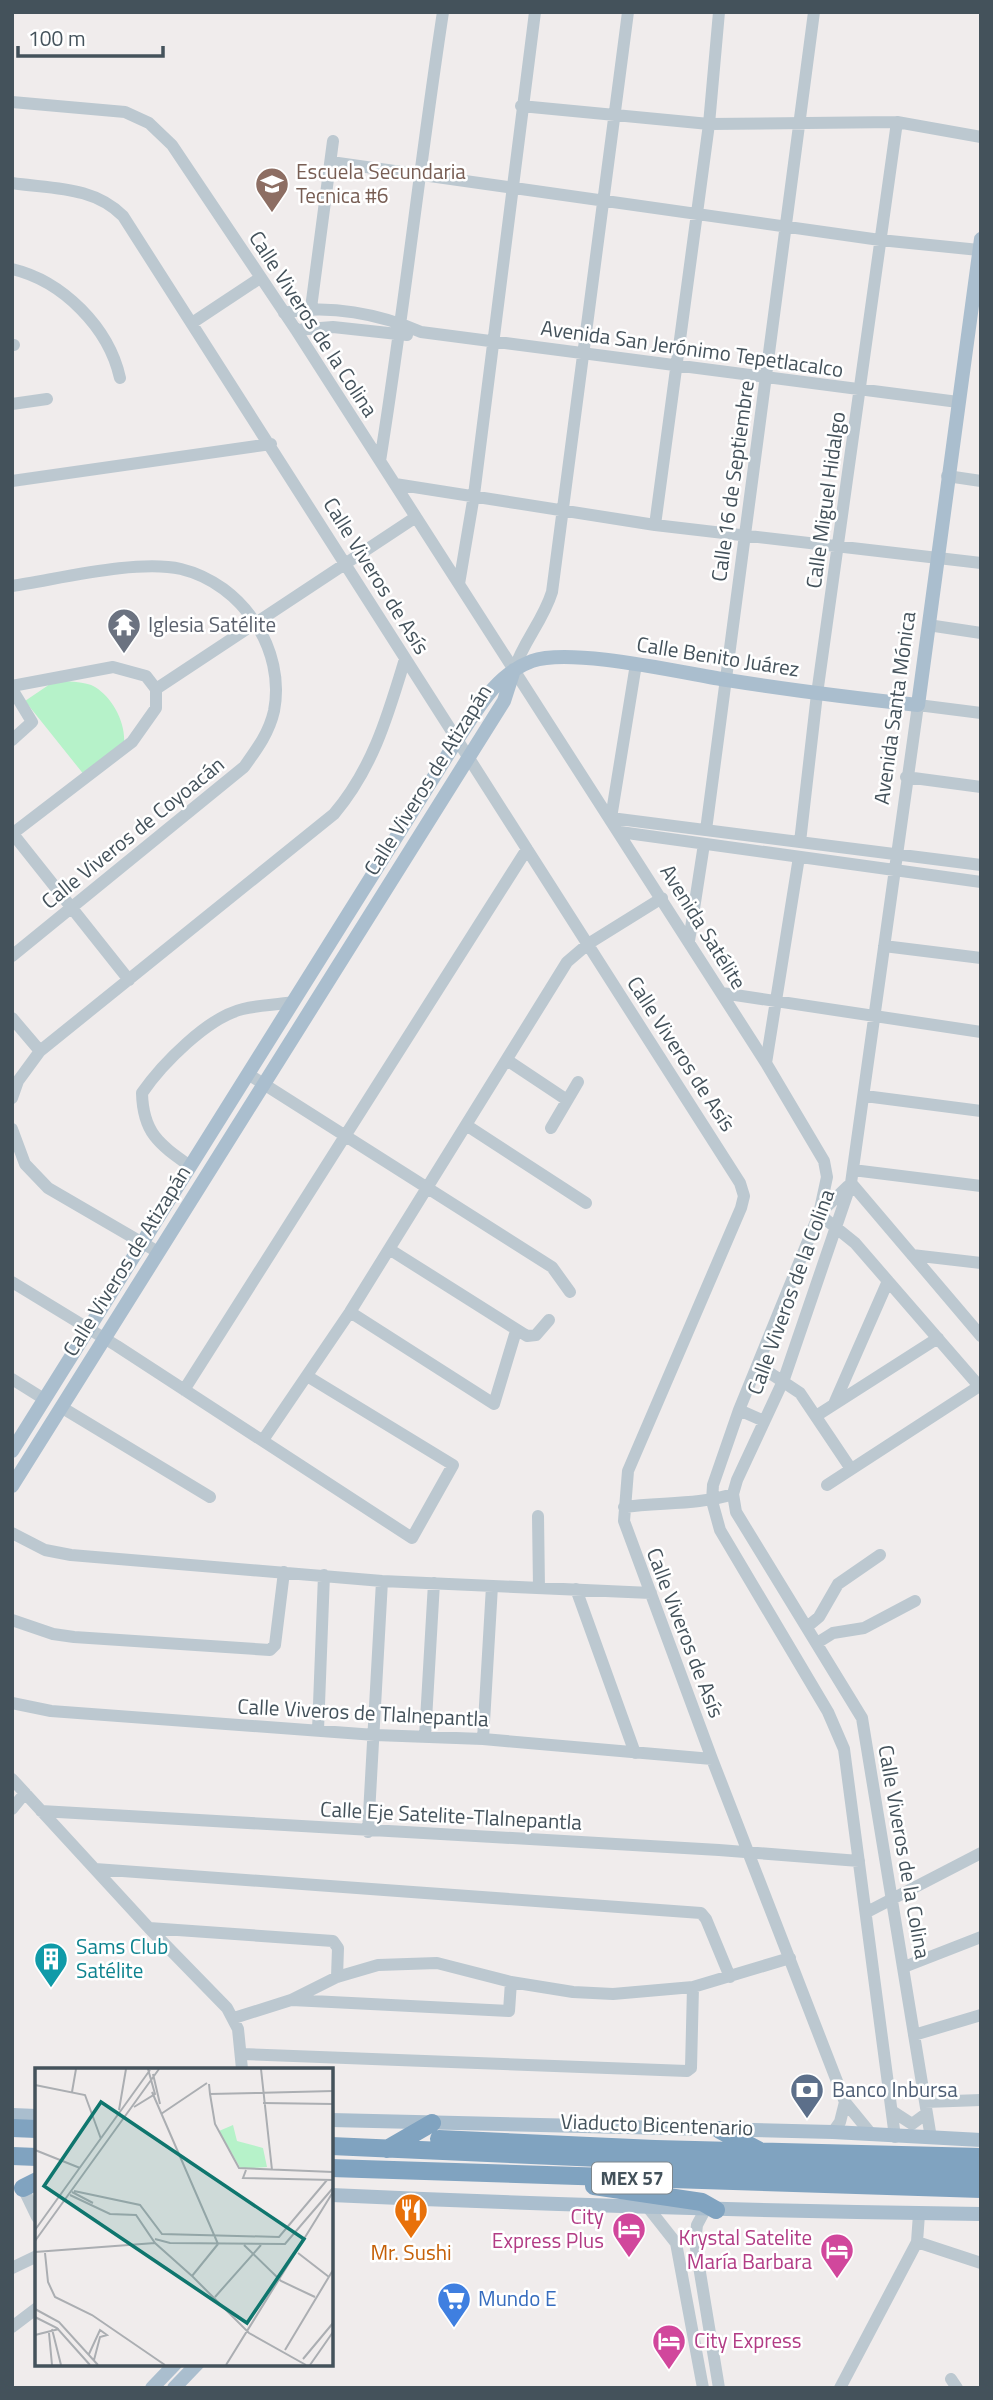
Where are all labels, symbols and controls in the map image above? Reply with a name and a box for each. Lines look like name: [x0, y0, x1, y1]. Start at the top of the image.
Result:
scale bar: [18, 14, 163, 58]
text: 100 m: [28, 22, 85, 54]
place label: Escuela Secundaria Tecnica #6: [296, 155, 466, 211]
school or university icon: Escuela Secundaria Tecnica #6: [253, 165, 291, 214]
street label: Calle Viveros de la Colina: [241, 224, 387, 423]
street label: Avenida San Jerónimo Tepetlacalco: [539, 311, 845, 385]
street label: Calle 16 de Septiembre: [702, 378, 762, 584]
street label: Calle Miguel Hidalgo: [797, 409, 853, 590]
street label: Calle Viveros de Asís: [316, 491, 438, 660]
temple icon: Iglesia Satélite: [105, 606, 143, 655]
place label: Iglesia Satélite: [148, 608, 276, 640]
street label: Avenida Santa Mónica: [865, 609, 923, 806]
street label: Calle Benito Juárez: [635, 627, 802, 685]
street label: Calle Viveros de Atizapán: [355, 678, 499, 881]
street label: Calle Viveros de Coyoacán: [34, 748, 231, 916]
street label: Avenida Satélite: [653, 858, 755, 995]
street label: Calle Viveros de Asís: [619, 969, 744, 1138]
street label: Calle Viveros de Atizapán: [54, 1159, 198, 1362]
street label: Calle Viveros de la Colina: [738, 1184, 842, 1399]
street label: Calle Viveros de Asís: [639, 1543, 733, 1722]
street label: Calle Viveros de Tlalnepantla: [236, 1689, 490, 1735]
street label: Calle Viveros de la Colina: [870, 1742, 940, 1962]
street label: Calle Eje Satelite-Tlalnepantla: [319, 1792, 583, 1838]
place label: Sams Club Satélite: [76, 1930, 168, 1986]
building icon: Sams Club Satélite: [32, 1940, 70, 1989]
inset map: [35, 2068, 332, 2365]
bank icon: Banco Inbursa: [788, 2071, 826, 2120]
place label: Banco Inbursa: [832, 2073, 958, 2105]
street label: Viaducto Bicentenario: [560, 2105, 754, 2143]
road number: MEX 57: [592, 2162, 672, 2194]
restaurant icon: Mr. Sushi: [392, 2191, 430, 2240]
place label: City Express Plus: [492, 2200, 604, 2256]
hotel icon: City Express Plus: [610, 2210, 648, 2259]
place label: Krystal Satelite María Barbara: [678, 2221, 812, 2277]
hotel icon: Krystal Satelite María Barbara: [818, 2231, 856, 2280]
place label: Mr. Sushi: [370, 2236, 452, 2268]
supermarket icon: Mundo E: [435, 2280, 473, 2329]
place label: Mundo E: [478, 2282, 557, 2314]
hotel icon: City Express: [650, 2322, 688, 2371]
place label: City Express: [694, 2324, 802, 2356]

